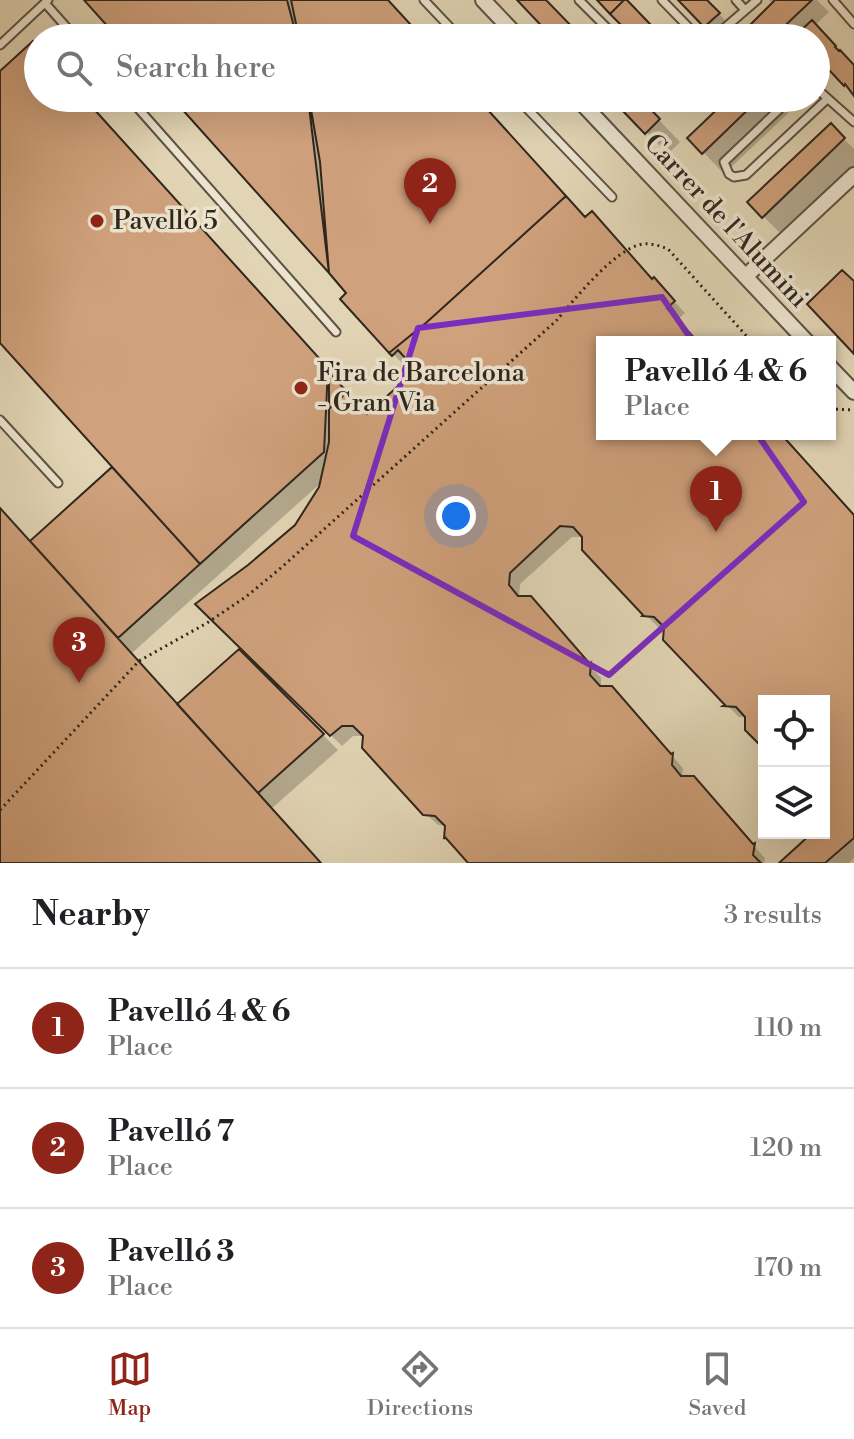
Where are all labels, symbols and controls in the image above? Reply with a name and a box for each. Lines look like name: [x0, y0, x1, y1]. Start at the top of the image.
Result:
search box: [24, 24, 830, 112]
icon: search: [52, 46, 96, 90]
text: Search here: [116, 49, 276, 87]
street label: Carrer de l'Alumini: [637, 127, 815, 315]
pin: 2: [404, 158, 456, 224]
place label: Pavelló 5: [113, 205, 218, 237]
marker: Pavelló 5: [88, 212, 106, 230]
popup: [596, 336, 836, 440]
text: Pavelló 4 & 6: [625, 353, 807, 391]
place label: Fira de Barcelona - Gran Via: [317, 357, 526, 419]
marker: Fira de Barcelona - Gran Via: [292, 379, 310, 397]
text: Place: [625, 391, 690, 423]
pin: 1: [690, 466, 742, 532]
your location: [436, 496, 476, 536]
pin: 3: [53, 617, 105, 683]
map controls: [758, 695, 830, 839]
button: locate: [758, 695, 830, 767]
button: layers: [758, 767, 830, 839]
text: Nearby: [32, 894, 150, 936]
text: 3 results: [724, 899, 822, 931]
text: Pavelló 4 & 6: [108, 993, 290, 1031]
text: 1: [52, 1012, 64, 1044]
text: 110 m: [754, 1012, 822, 1044]
text: Place: [108, 1031, 173, 1063]
text: Pavelló 7: [108, 1113, 234, 1151]
text: 2: [50, 1132, 66, 1164]
text: 120 m: [750, 1132, 822, 1164]
text: Place: [108, 1151, 173, 1183]
text: Pavelló 3: [108, 1233, 235, 1271]
text: 3: [50, 1252, 66, 1284]
text: 170 m: [754, 1252, 822, 1284]
text: Place: [108, 1271, 173, 1303]
tab: Map: [108, 1347, 152, 1422]
tab: Directions: [367, 1347, 473, 1422]
tab: Saved: [689, 1347, 746, 1422]

